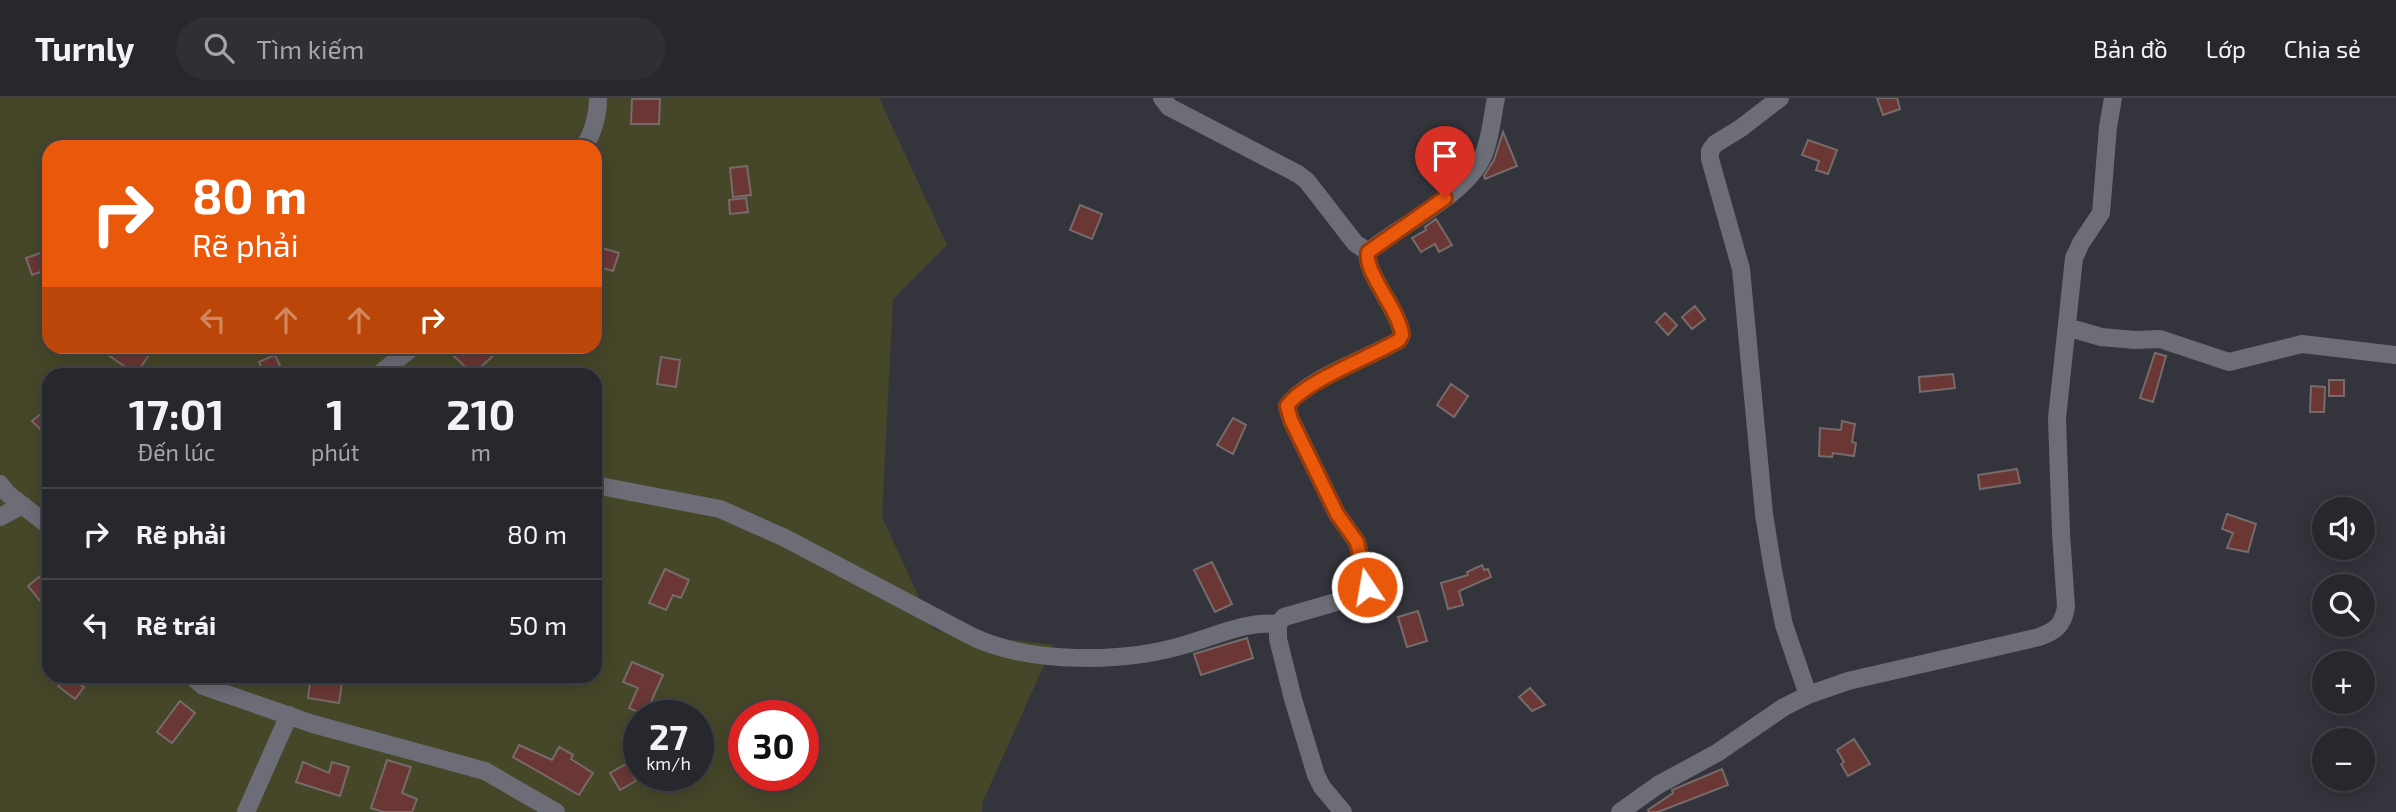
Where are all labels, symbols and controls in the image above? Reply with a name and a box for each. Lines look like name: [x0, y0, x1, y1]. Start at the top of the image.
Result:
search box: [176, 17, 666, 80]
text: Turnly: [35, 28, 134, 68]
icon: search: [200, 29, 238, 67]
text: Tìm kiếm: [256, 33, 364, 64]
text: Bản đồ: [2093, 34, 2168, 63]
text: Lớp: [2206, 34, 2246, 63]
text: Chia sẻ: [2284, 34, 2361, 63]
pin: [1415, 126, 1475, 198]
icon: arrive: [1426, 137, 1464, 175]
text: 80 m: [192, 165, 307, 224]
icon: right: [77, 168, 168, 259]
text: Rẽ phải: [192, 225, 299, 263]
icon: left: [194, 301, 232, 339]
icon: ahead: [267, 301, 305, 339]
icon: ahead: [340, 301, 378, 339]
icon: right: [413, 301, 451, 339]
text: 17:01: [129, 388, 224, 438]
text: 1: [326, 388, 344, 438]
text: 210: [446, 388, 515, 438]
text: Đến lúc: [138, 438, 215, 466]
text: phút: [311, 438, 360, 466]
text: m: [471, 438, 491, 466]
map controls: [2312, 497, 2375, 791]
button: sound: [2312, 497, 2375, 560]
icon: right: [77, 515, 115, 553]
text: Rẽ phải: [136, 518, 226, 549]
text: 80 m: [507, 518, 567, 549]
position arrow: [1330, 550, 1404, 624]
button: search: [2312, 574, 2375, 637]
icon: left: [77, 606, 115, 644]
text: Rẽ trái: [136, 609, 216, 640]
text: 50 m: [509, 609, 567, 640]
button: +: [2312, 651, 2375, 714]
speed limit sign: 30: [728, 700, 819, 791]
text: 27: [649, 715, 688, 757]
button: −: [2312, 728, 2375, 791]
text: km/h: [646, 752, 691, 774]

